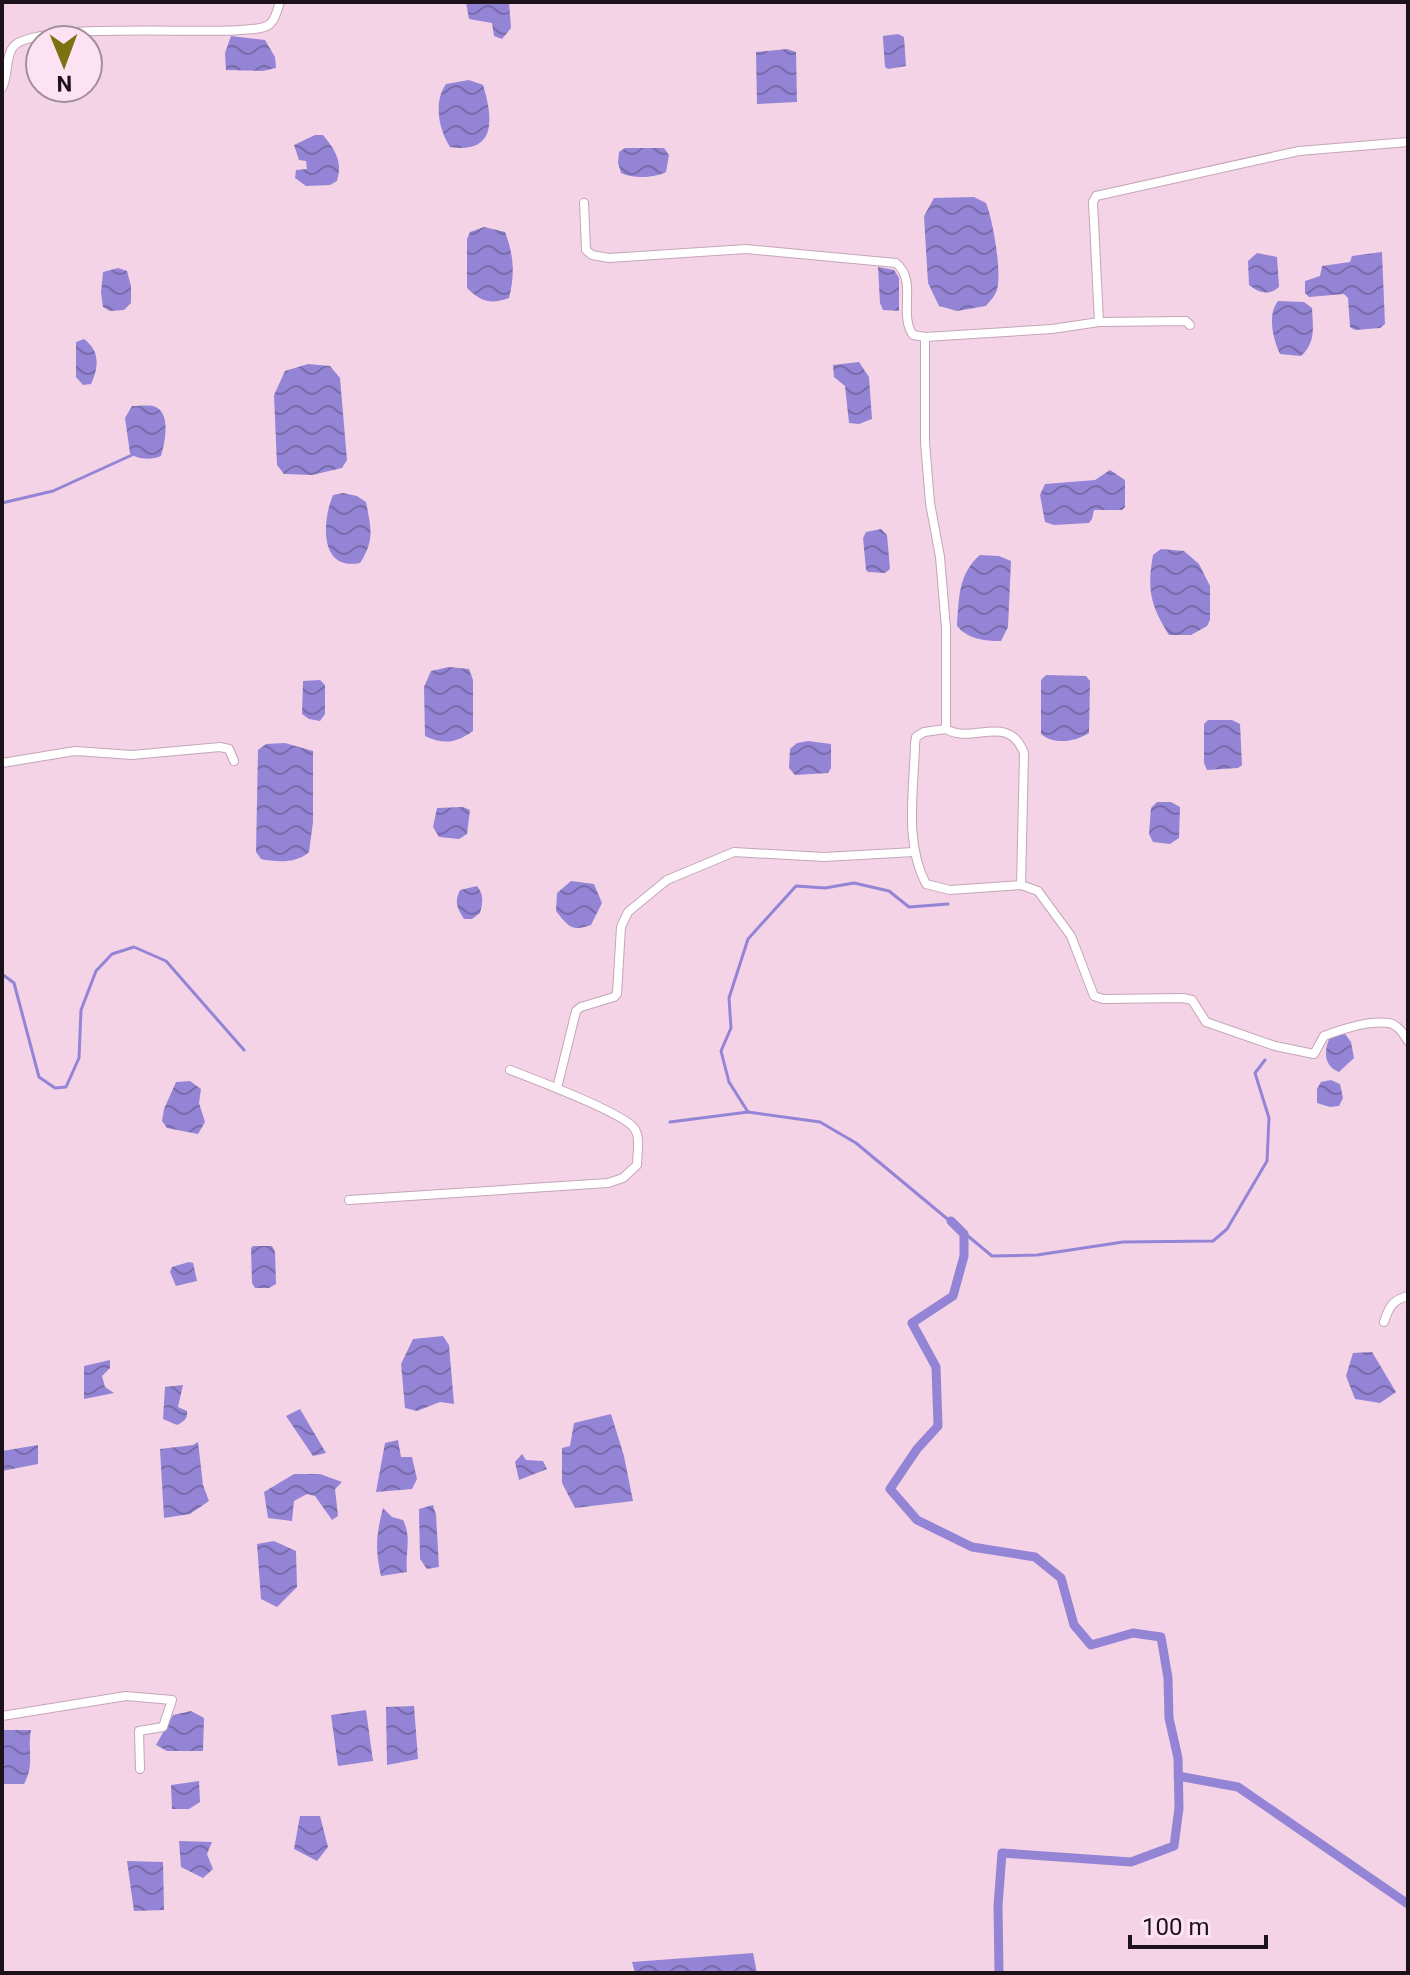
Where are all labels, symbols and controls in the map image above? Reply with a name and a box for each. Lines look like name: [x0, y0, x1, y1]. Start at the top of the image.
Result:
north arrow: [24, 24, 104, 104]
text: N: [56, 71, 72, 96]
scale bar: [1130, 1899, 1266, 1949]
text: 100 m: [1142, 1913, 1209, 1941]

